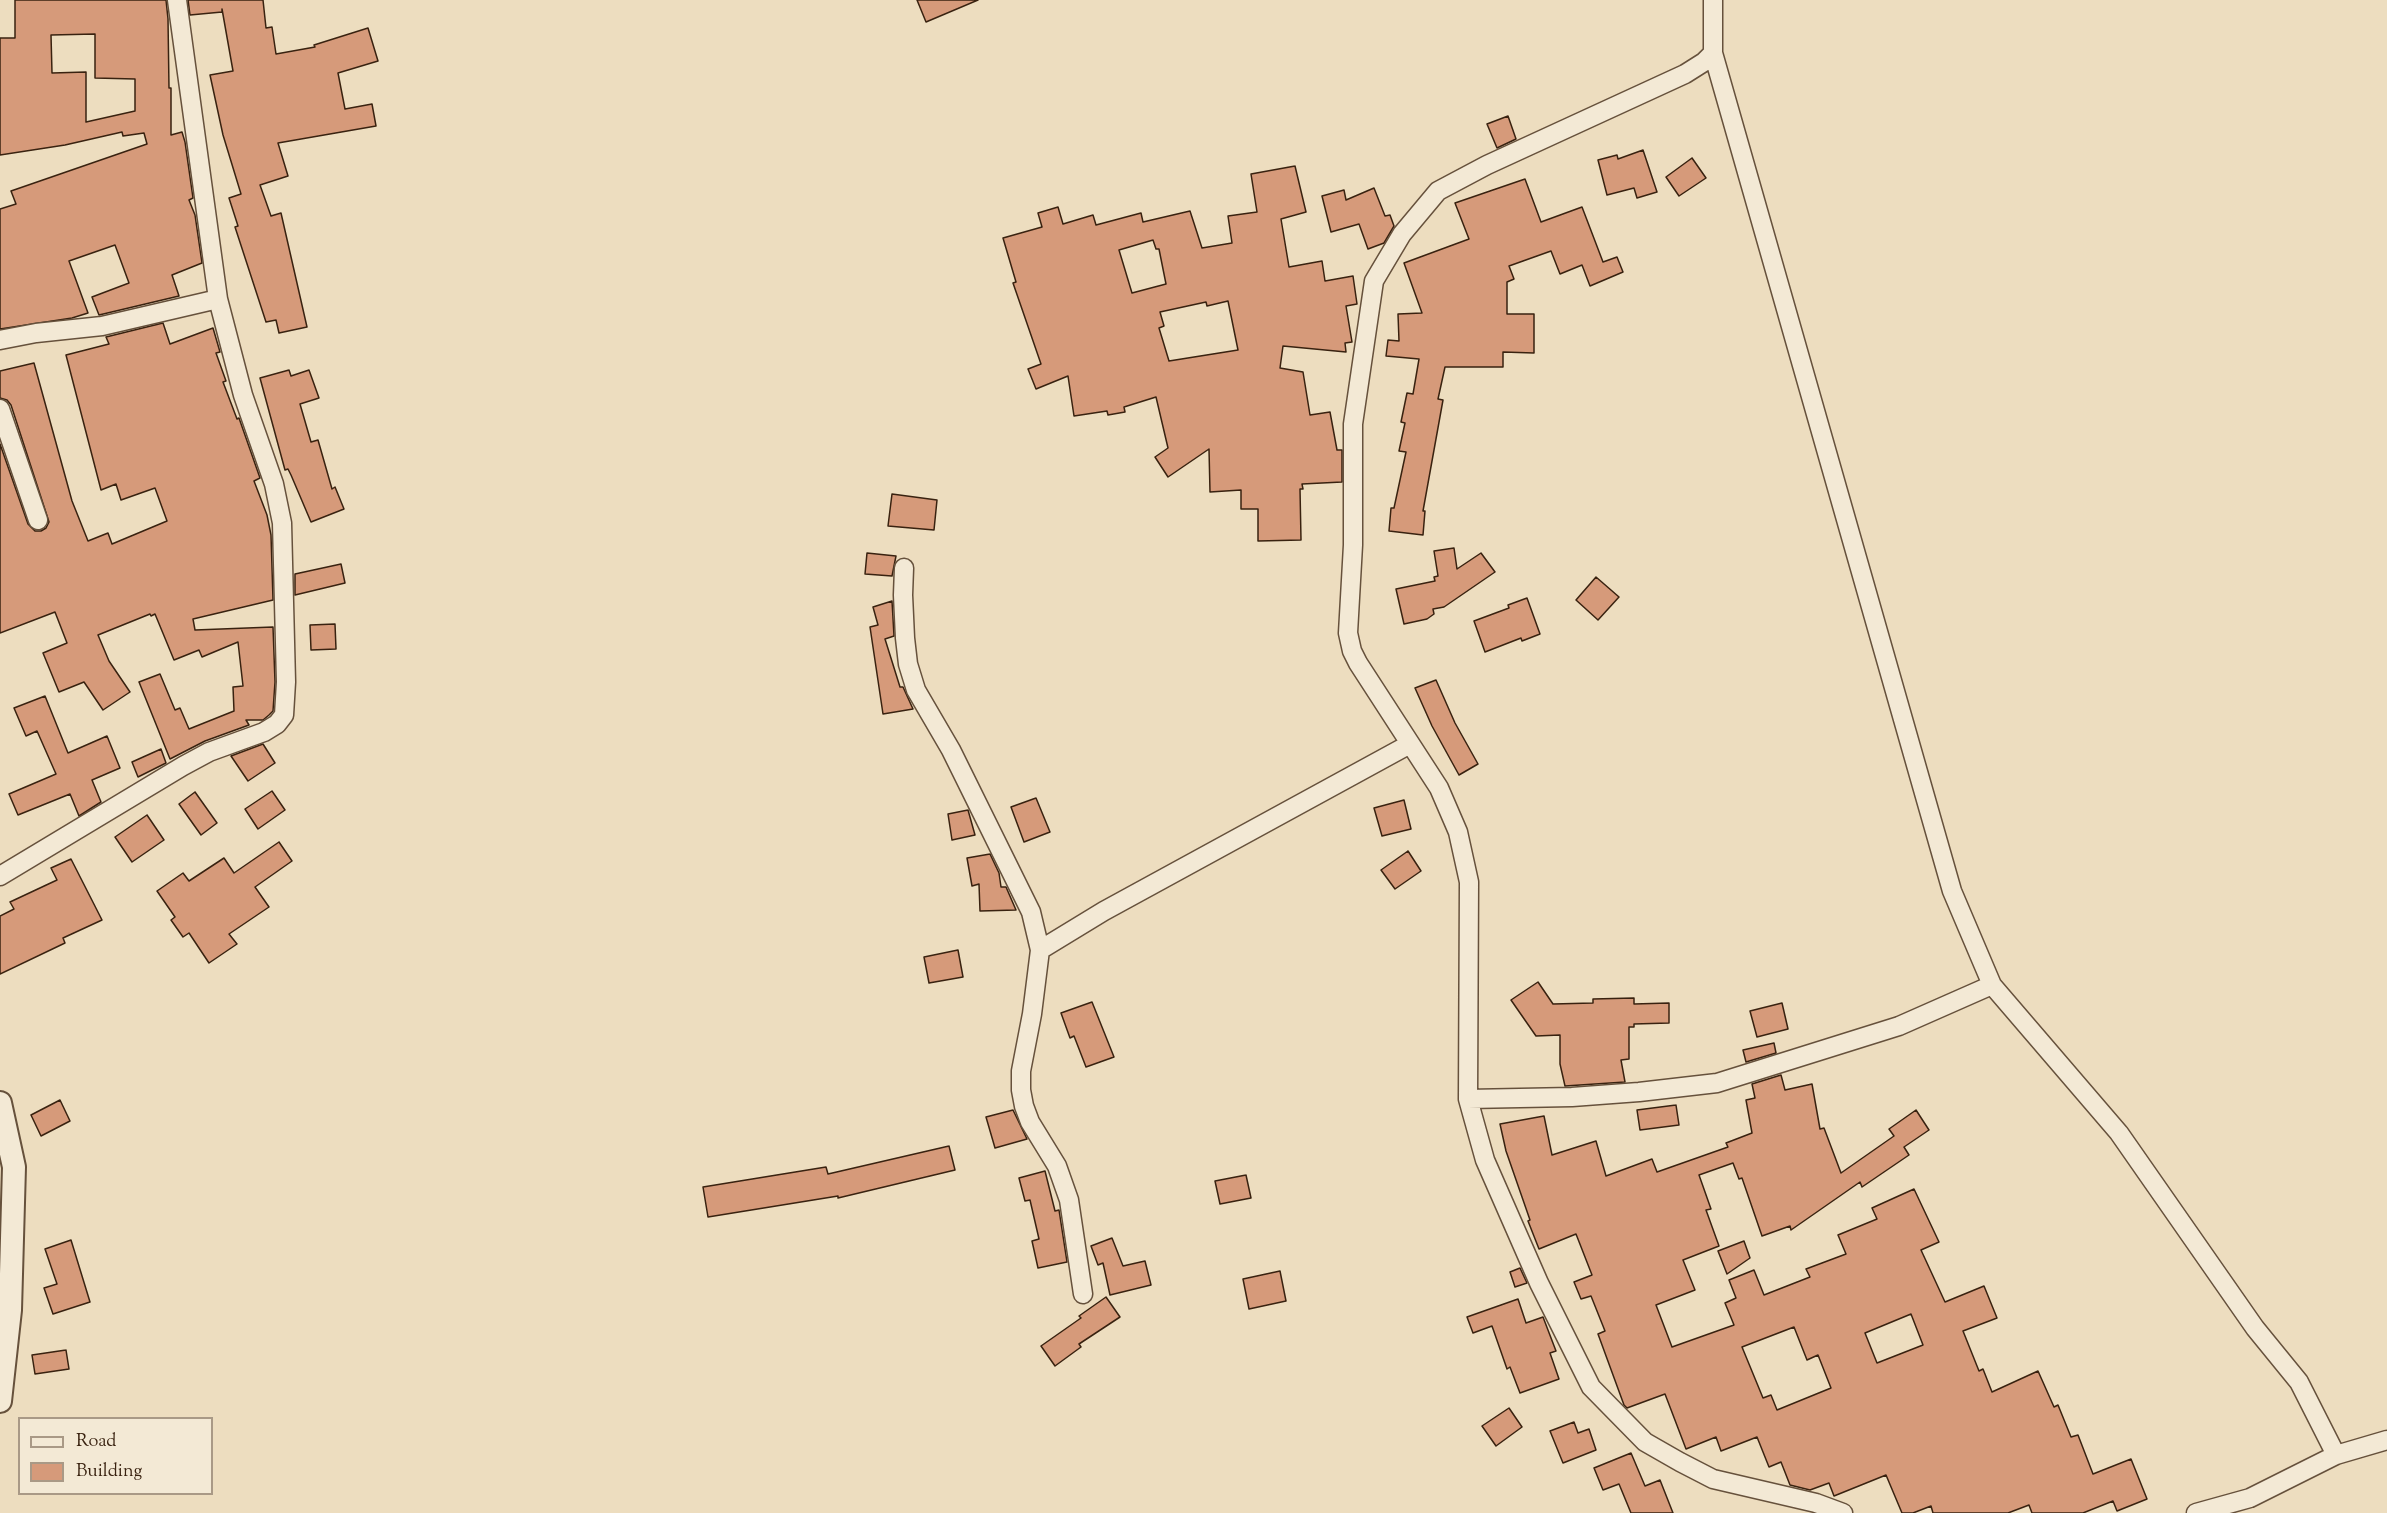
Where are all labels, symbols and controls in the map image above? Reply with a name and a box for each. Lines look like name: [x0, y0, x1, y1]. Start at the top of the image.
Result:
legend: [18, 1417, 213, 1495]
text: Road: [76, 1429, 116, 1455]
text: Building: [76, 1459, 142, 1485]

